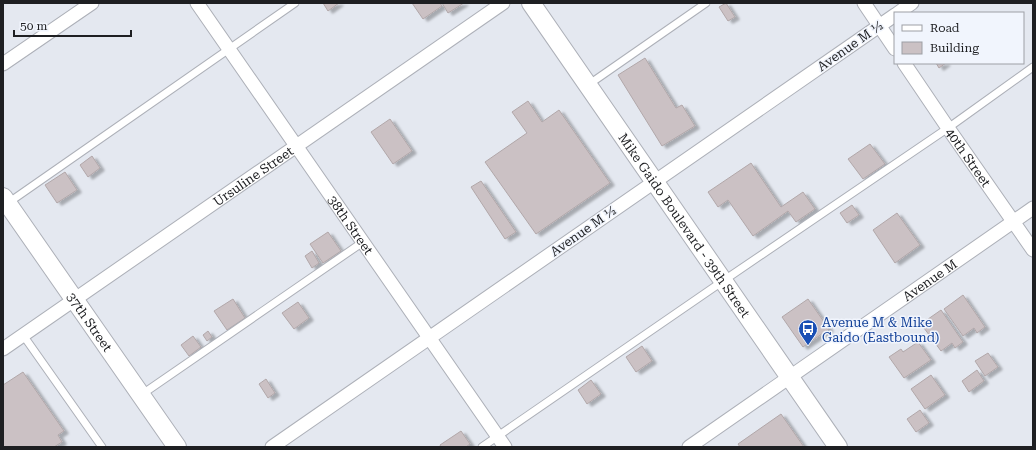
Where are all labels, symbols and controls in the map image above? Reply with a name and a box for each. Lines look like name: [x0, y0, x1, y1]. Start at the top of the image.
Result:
scale bar: [14, 12, 131, 38]
legend: [894, 12, 1024, 64]
street label: Avenue M ½: [814, 18, 886, 74]
text: 50 m: [20, 19, 47, 33]
text: Road: [930, 21, 960, 35]
text: Building: [930, 41, 979, 55]
street label: 40th Street: [943, 125, 994, 190]
street label: Mike Gaido Boulevard - 39th Street: [616, 130, 754, 320]
street label: Ursuline Street: [210, 143, 296, 209]
street label: 38th Street: [325, 192, 377, 257]
street label: Avenue M ½: [547, 203, 619, 259]
street label: Avenue M: [900, 256, 960, 304]
street label: 37th Street: [64, 289, 116, 354]
place label: Avenue M & Mike Gaido (Eastbound): [822, 315, 939, 345]
bus stop icon: Avenue M & Mike Gaido (Eastbound): [797, 318, 819, 346]

